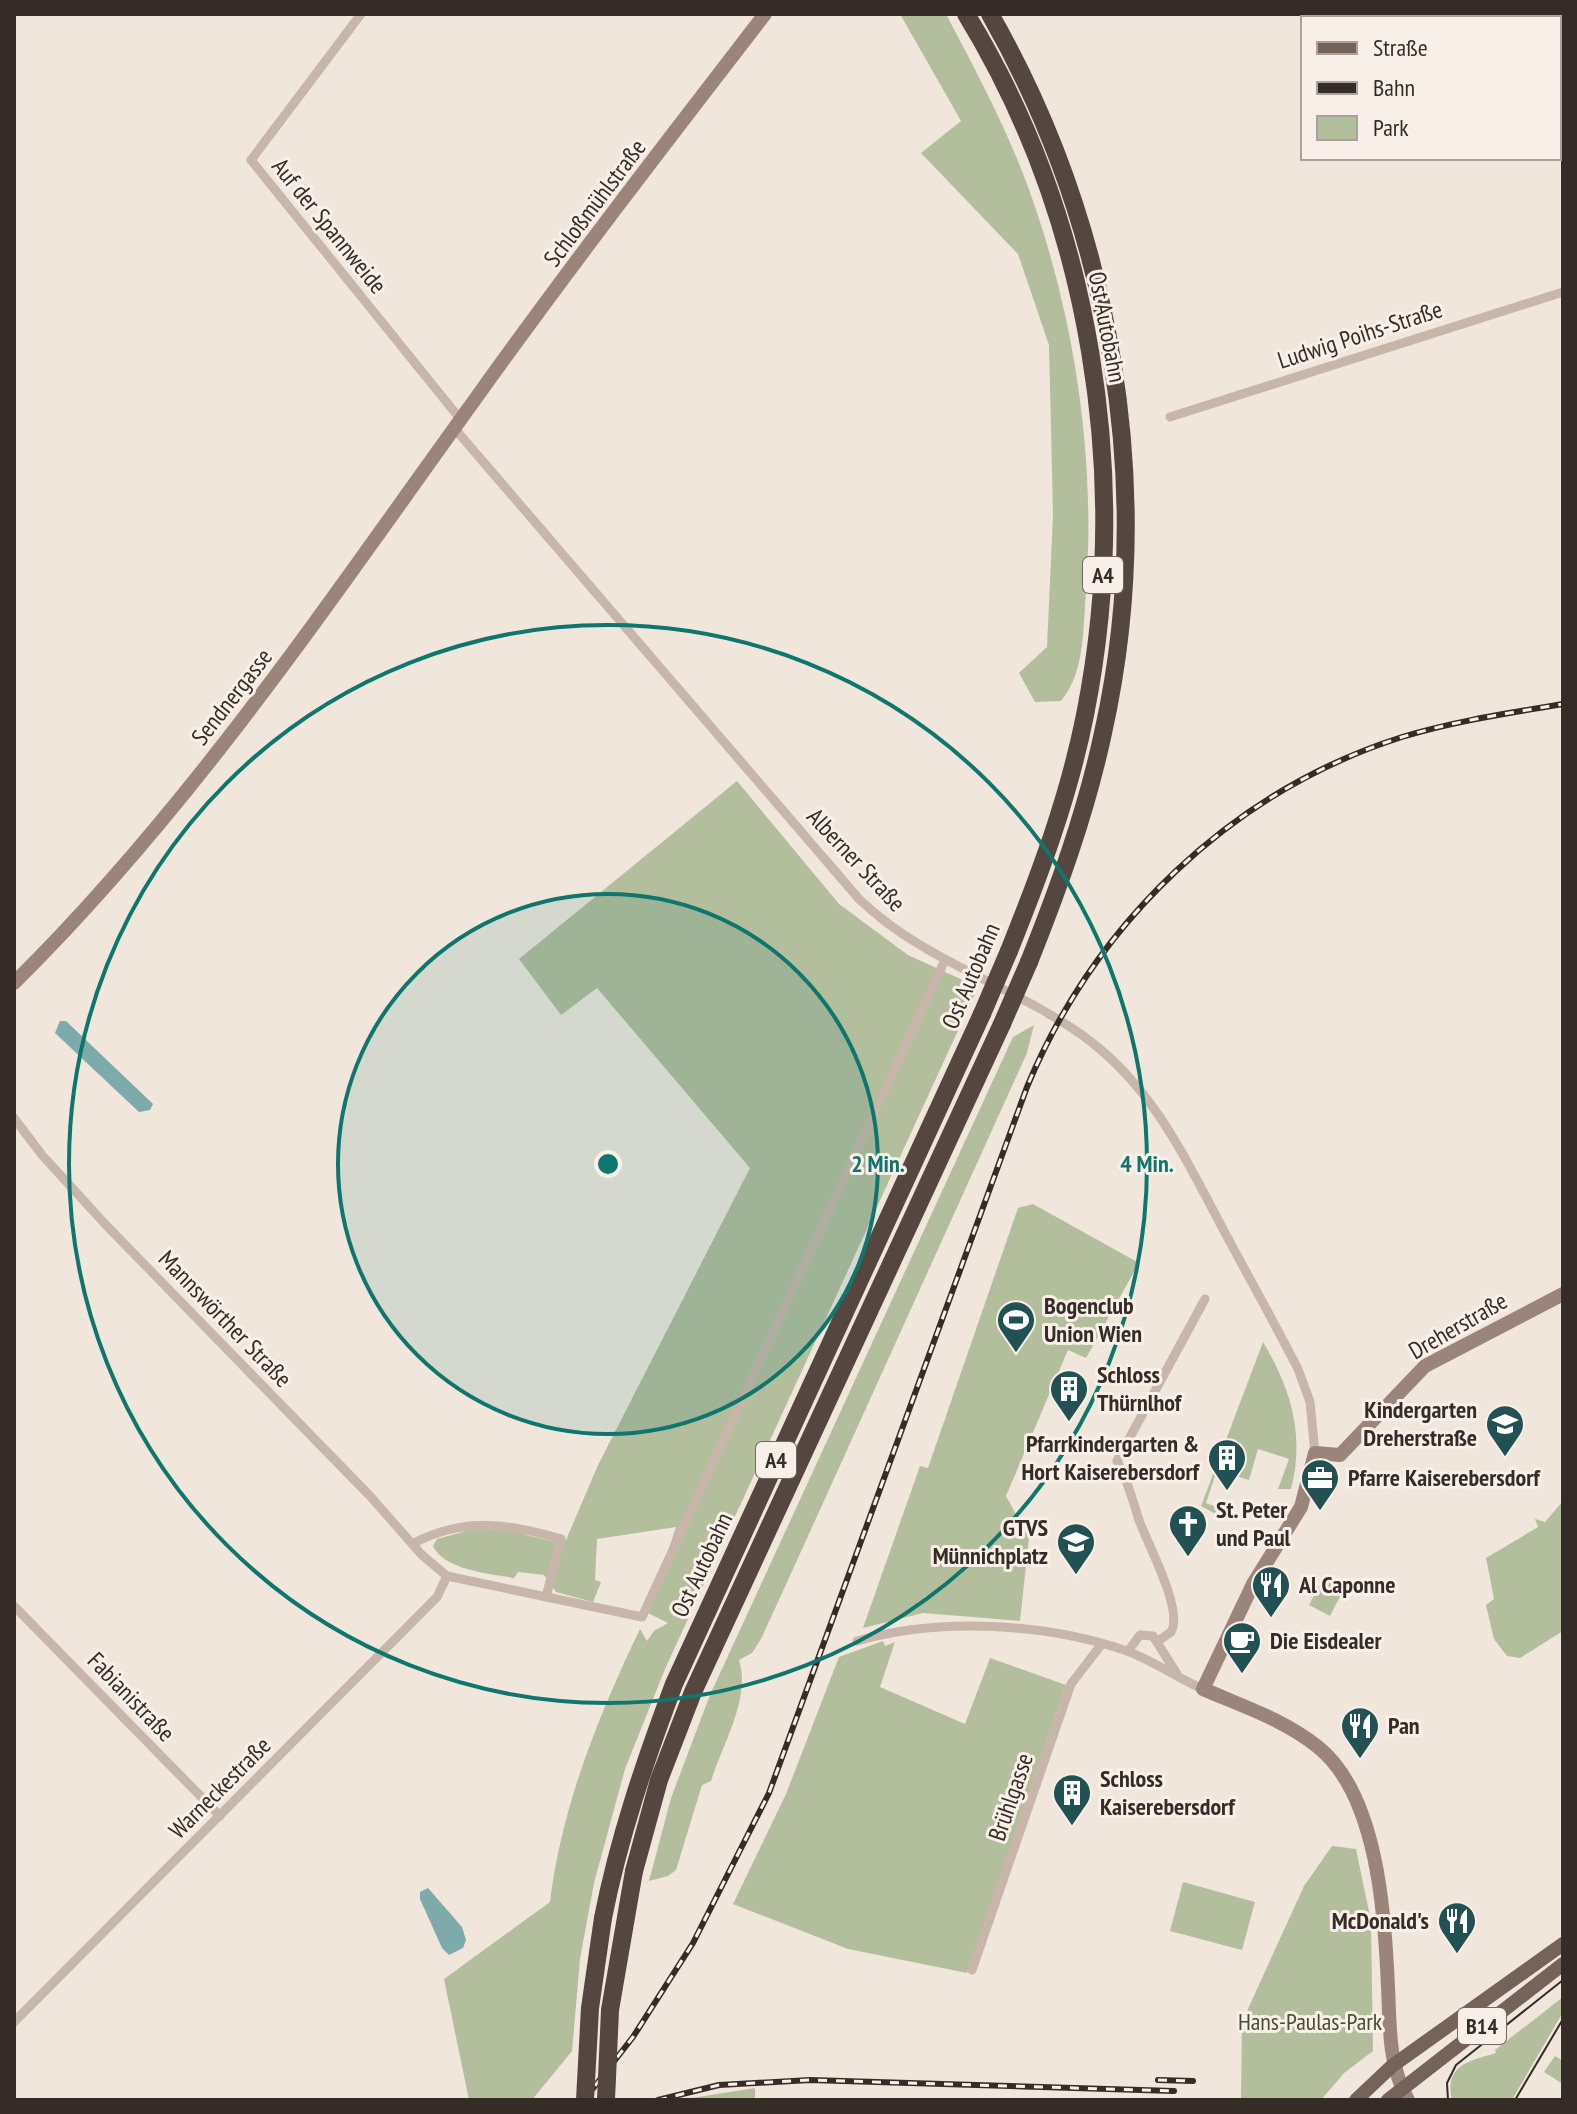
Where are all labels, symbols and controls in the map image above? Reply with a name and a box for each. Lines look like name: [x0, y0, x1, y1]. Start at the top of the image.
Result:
legend: [1301, 16, 1561, 160]
text: Straße: [1373, 32, 1428, 63]
text: Bahn: [1373, 72, 1415, 103]
text: Park: [1373, 112, 1409, 143]
street label: Schloßmühlstraße: [537, 133, 653, 273]
street label: Auf der Spannweide: [265, 152, 394, 300]
street label: Ost Autobahn: [1082, 269, 1133, 385]
street label: Ludwig Poihs-Straße: [1274, 293, 1446, 376]
road number: A4: [1083, 557, 1123, 593]
street label: Sendnergasse: [184, 642, 279, 751]
street label: Alberner Straße: [800, 801, 912, 918]
street label: Ost Autobahn: [934, 918, 1007, 1033]
text: 2 Min.: [851, 1148, 905, 1179]
text: 4 Min.: [1120, 1148, 1174, 1179]
centre of rings: [594, 1150, 622, 1178]
street label: Mannswörther Straße: [152, 1244, 299, 1394]
street label: Dreherstraße: [1403, 1285, 1513, 1366]
place label: Bogenclub Union Wien: [1044, 1290, 1142, 1349]
sports icon: Bogenclub Union Wien: [995, 1299, 1037, 1354]
place label: Schloss Thürnlhof: [1097, 1359, 1183, 1418]
building icon: Schloss Thürnlhof: [1048, 1368, 1090, 1423]
place label: Kindergarten Dreherstraße: [1363, 1394, 1477, 1453]
school or university icon: Kindergarten Dreherstraße: [1484, 1403, 1526, 1458]
place label: Pfarrkindergarten & Hort Kaiserebersdorf: [1021, 1428, 1201, 1487]
building icon: Pfarrkindergarten & Hort Kaiserebersdorf: [1206, 1437, 1248, 1492]
road number: A4: [756, 1442, 796, 1478]
office icon: Pfarre Kaiserebersdorf: [1299, 1457, 1341, 1512]
place label: Pfarre Kaiserebersdorf: [1348, 1462, 1541, 1493]
place label: St. Peter und Paul: [1216, 1494, 1291, 1553]
church icon: St. Peter und Paul: [1167, 1503, 1209, 1558]
street label: Ost Autobahn: [664, 1507, 739, 1622]
place label: GTVS Münnichplatz: [933, 1512, 1048, 1571]
school or university icon: GTVS Münnichplatz: [1055, 1521, 1097, 1576]
restaurant icon: Al Caponne: [1250, 1564, 1292, 1619]
place label: Al Caponne: [1298, 1569, 1395, 1600]
cafe icon: Die Eisdealer: [1221, 1620, 1263, 1675]
place label: Die Eisdealer: [1270, 1625, 1383, 1656]
street label: Fabianistraße: [81, 1645, 182, 1748]
restaurant icon: Pan: [1339, 1705, 1381, 1760]
place label: Pan: [1388, 1710, 1420, 1741]
street label: Warneckestraße: [162, 1730, 277, 1845]
street label: Brühlgasse: [981, 1749, 1040, 1845]
place label: Schloss Kaiserebersdorf: [1100, 1763, 1236, 1822]
building icon: Schloss Kaiserebersdorf: [1051, 1772, 1093, 1827]
restaurant icon: McDonald's: [1436, 1900, 1478, 1955]
place label: McDonald's: [1332, 1905, 1429, 1936]
park label: Hans-Paulas-Park: [1238, 2006, 1383, 2037]
road number: B14: [1458, 2008, 1506, 2044]

